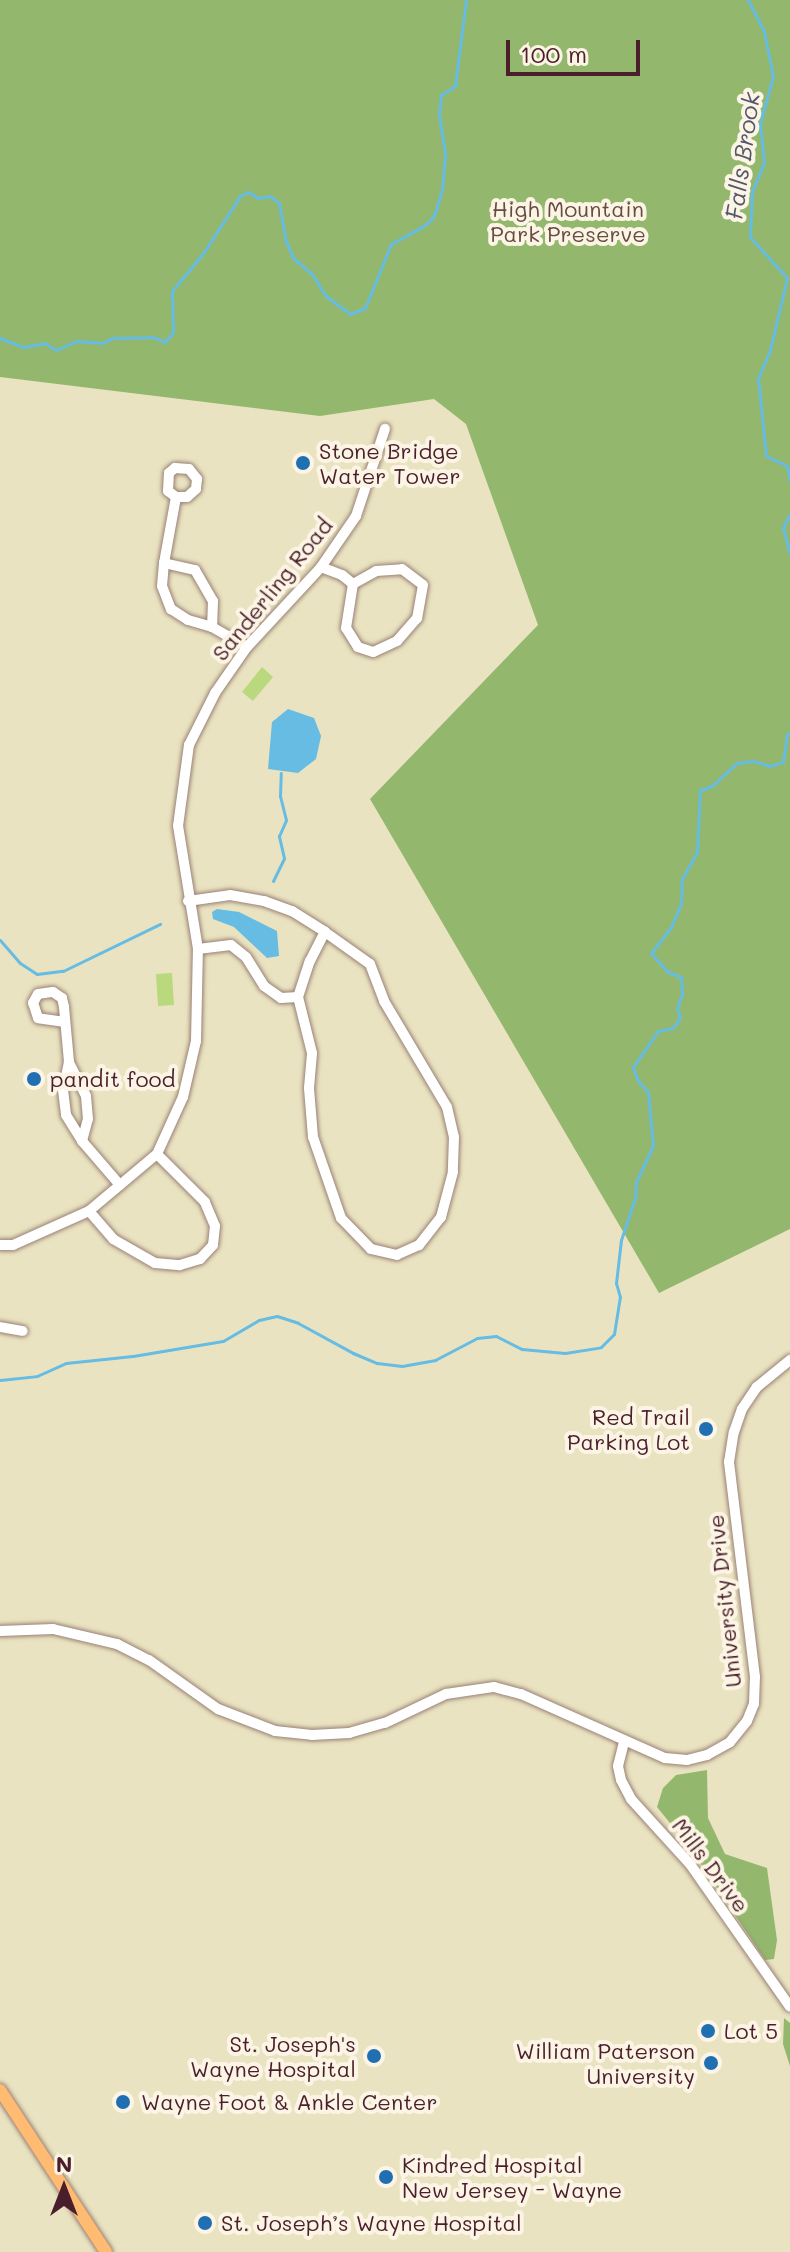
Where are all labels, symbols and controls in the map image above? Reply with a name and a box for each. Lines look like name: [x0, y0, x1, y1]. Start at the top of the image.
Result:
scale bar: [510, 24, 644, 74]
text: 100 m: [520, 38, 587, 69]
water label: Falls Brook: [719, 91, 765, 221]
park label: High Mountain Park Preserve: [490, 195, 646, 246]
place label: Stone Bridge Water Tower: [319, 437, 460, 488]
marker: Stone Bridge Water Tower: [294, 454, 312, 472]
street label: Sanderling Road: [206, 512, 338, 666]
place label: pandit food: [50, 1066, 175, 1092]
marker: pandit food: [25, 1070, 43, 1088]
place label: Red Trail Parking Lot: [567, 1403, 690, 1454]
marker: Red Trail Parking Lot: [697, 1420, 715, 1438]
street label: University Drive: [702, 1513, 746, 1689]
street label: Mills Drive: [667, 1813, 755, 1917]
place label: Lot 5: [724, 2018, 778, 2044]
marker: Lot 5: [699, 2022, 717, 2040]
place label: St. Joseph's Wayne Hospital: [190, 2030, 356, 2082]
place label: William Paterson University: [515, 2037, 695, 2088]
marker: St. Joseph's Wayne Hospital: [363, 2045, 385, 2067]
marker: William Paterson University: [702, 2054, 720, 2072]
place label: Wayne Foot & Ankle Center: [141, 2089, 438, 2115]
marker: Wayne Foot & Ankle Center: [112, 2091, 134, 2113]
north arrow: [24, 2148, 104, 2228]
text: N: [56, 2149, 72, 2178]
place label: Kindred Hospital New Jersey - Wayne: [402, 2151, 622, 2202]
marker: Kindred Hospital New Jersey - Wayne: [377, 2168, 395, 2186]
place label: St. Joseph’s Wayne Hospital: [221, 2210, 522, 2236]
marker: St. Joseph’s Wayne Hospital: [196, 2214, 214, 2232]

